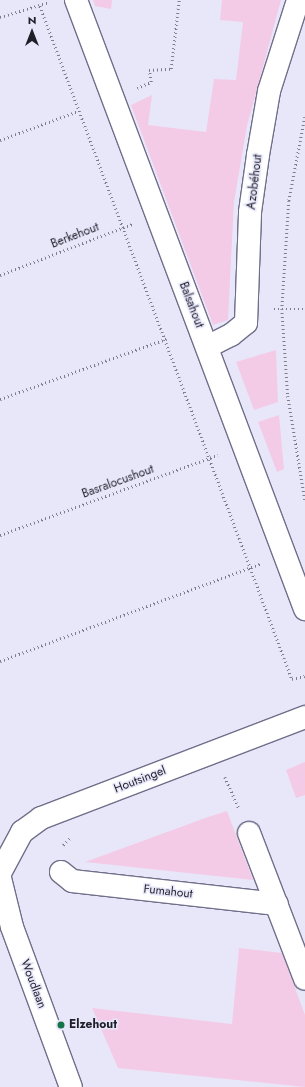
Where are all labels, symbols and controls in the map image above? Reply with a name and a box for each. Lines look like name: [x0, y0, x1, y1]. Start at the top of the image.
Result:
north arrow: [12, 12, 52, 52]
text: N: [28, 12, 36, 28]
street label: Azobéhout: [244, 154, 266, 210]
street label: Berkehout: [49, 220, 101, 252]
street label: Balsahout: [176, 280, 206, 330]
street label: Basralocushout: [80, 462, 156, 502]
street label: Houtsingel: [112, 764, 168, 796]
street label: Fumahout: [143, 882, 193, 902]
street label: Woudlaan: [17, 958, 49, 1010]
place label: Elzehout: [69, 1018, 117, 1032]
marker: Elzehout: [56, 1020, 66, 1030]

